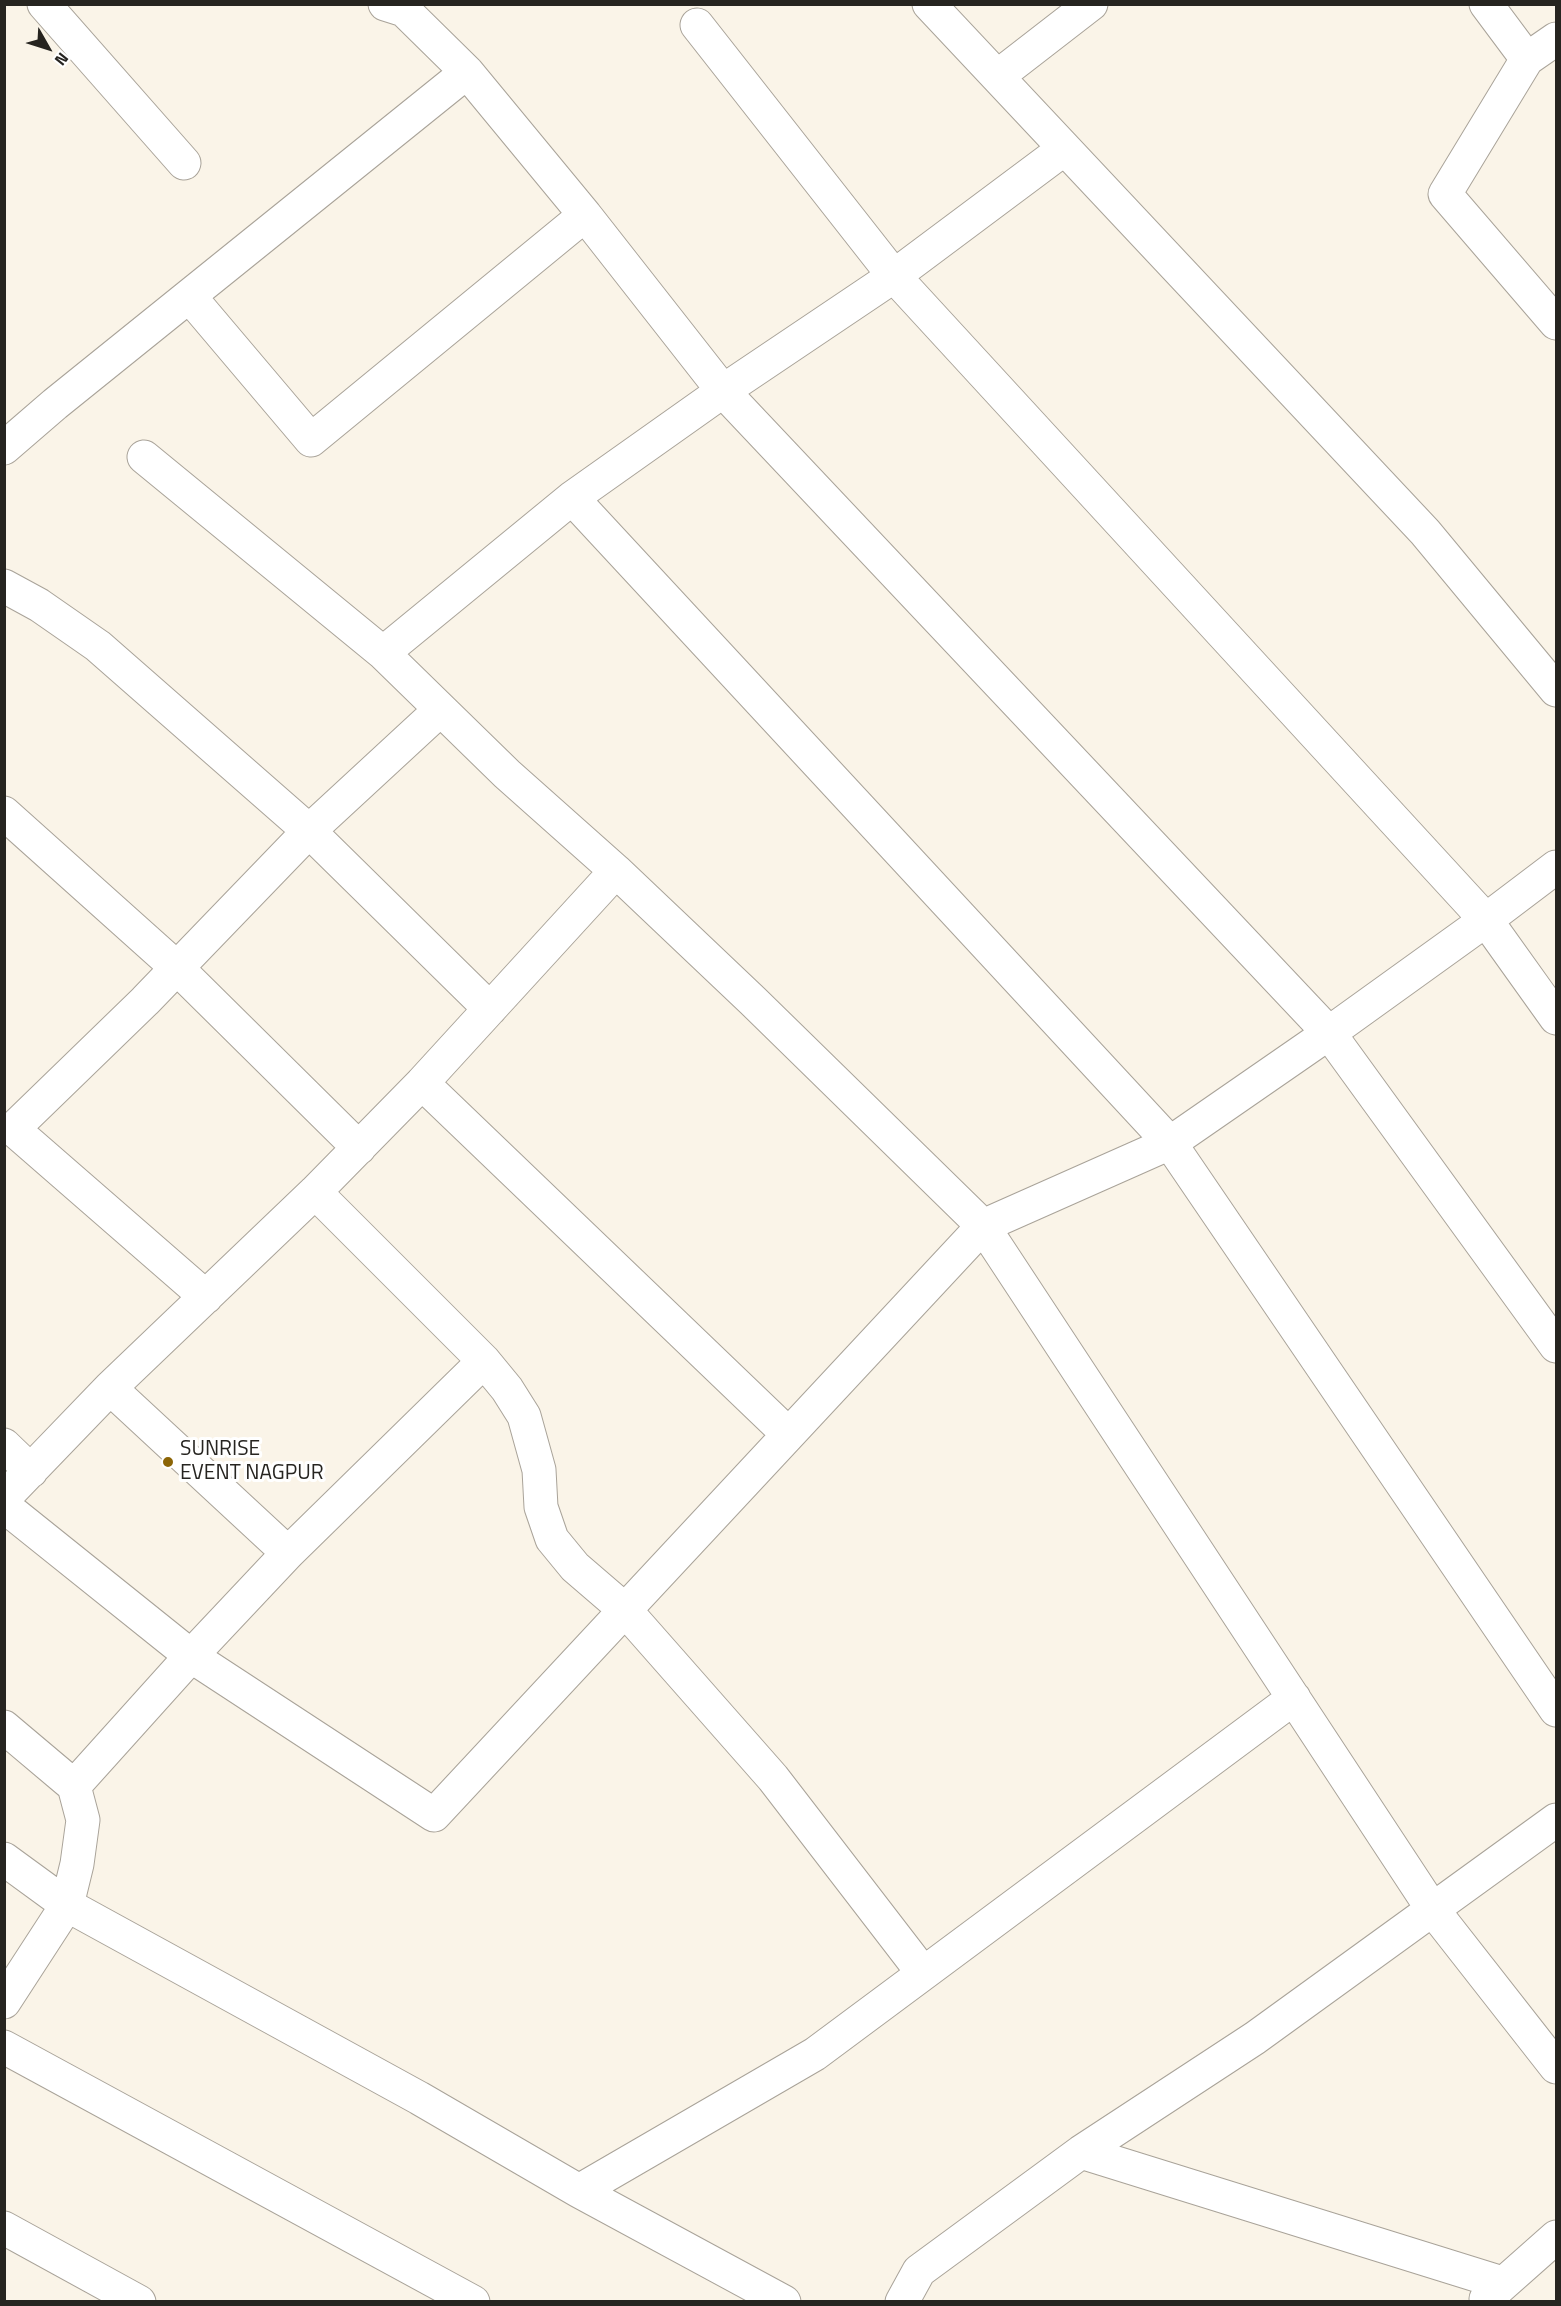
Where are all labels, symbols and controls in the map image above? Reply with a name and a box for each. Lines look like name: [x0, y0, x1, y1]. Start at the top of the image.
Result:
north arrow: [18, 18, 78, 78]
text: N: [49, 47, 75, 71]
place label: SUNRISE EVENT NAGPUR: [180, 1437, 324, 1487]
marker: SUNRISE EVENT NAGPUR: [161, 1455, 175, 1469]

